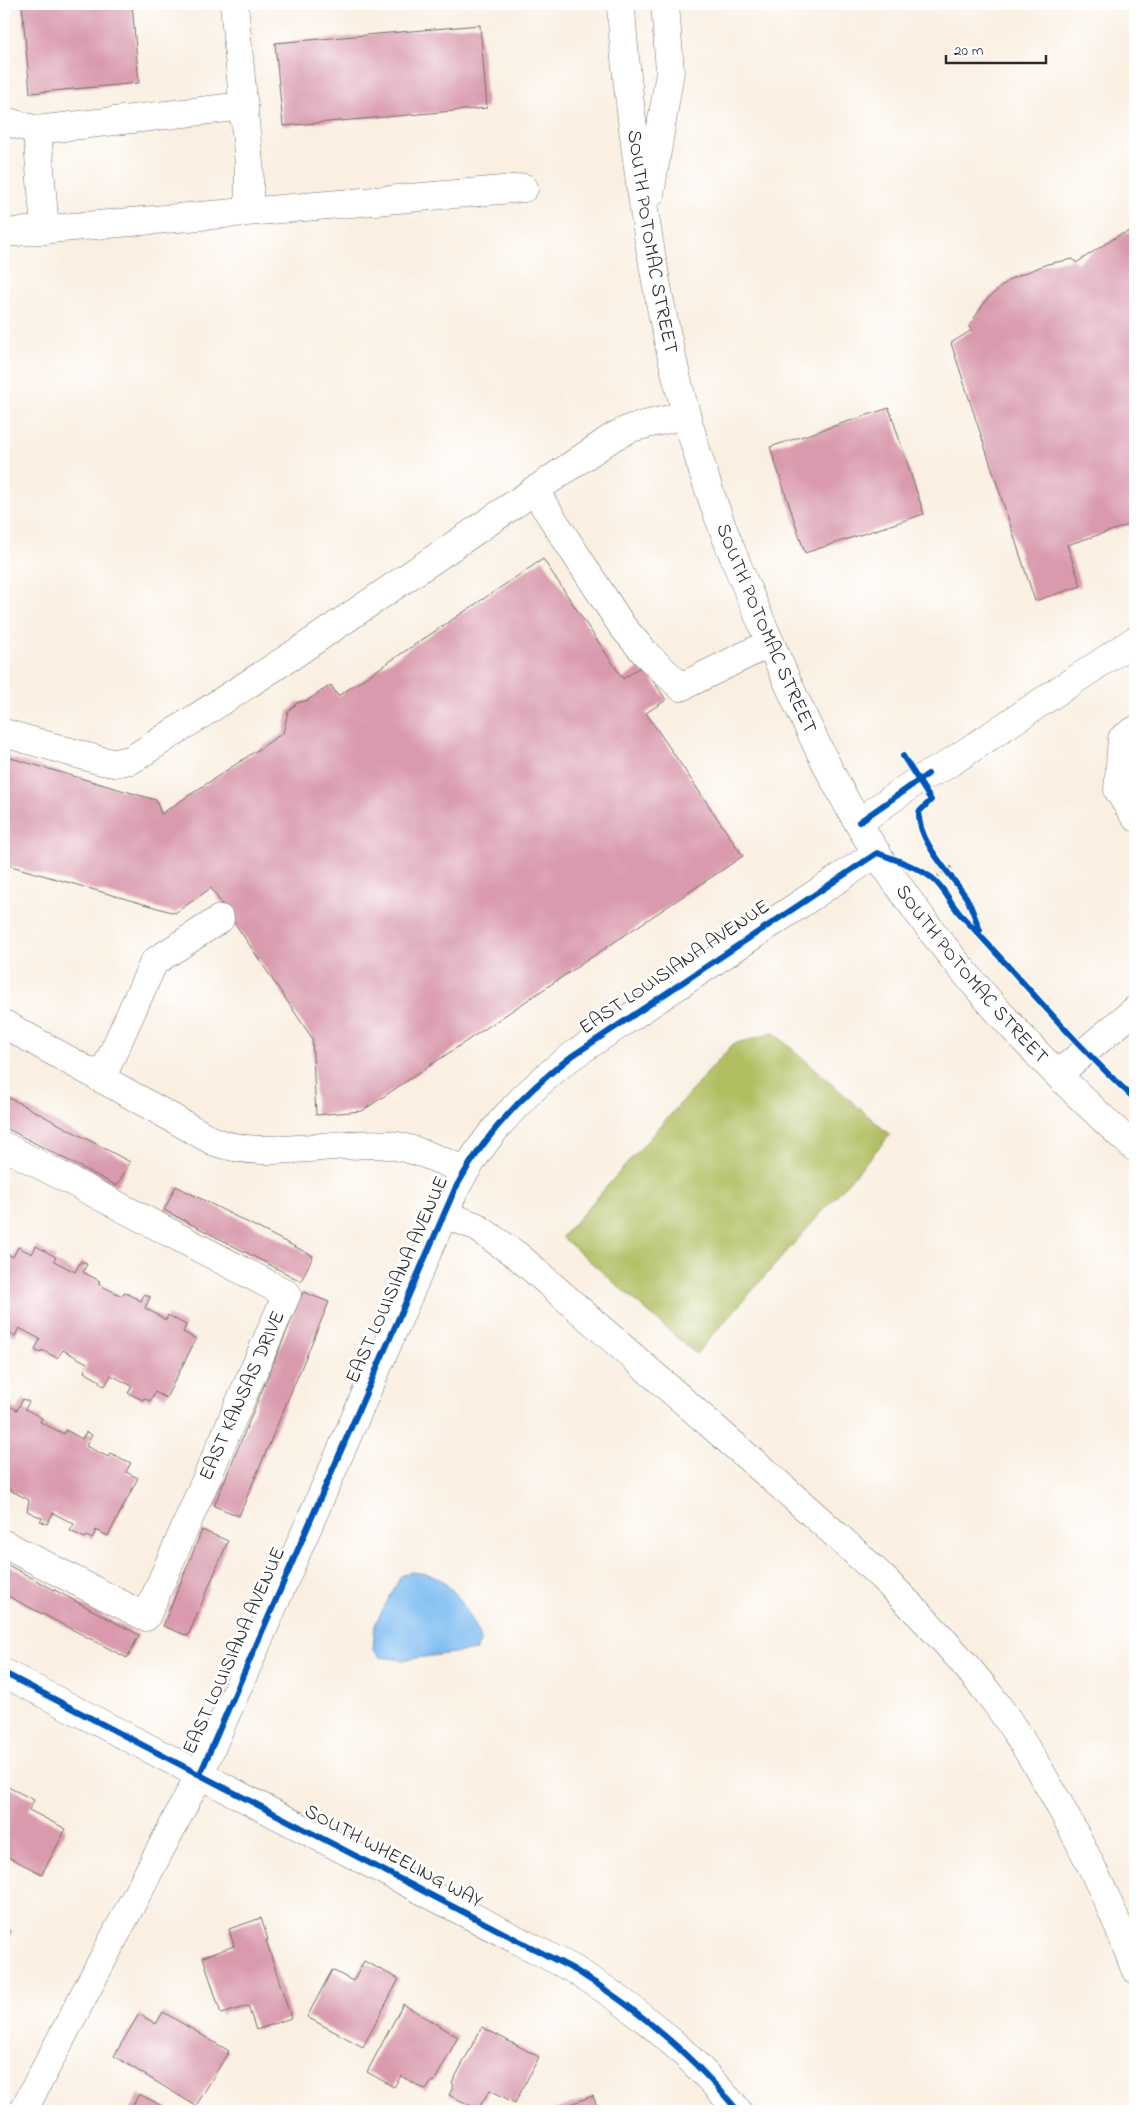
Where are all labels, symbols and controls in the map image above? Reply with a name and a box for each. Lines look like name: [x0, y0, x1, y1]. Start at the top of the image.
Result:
scale bar: [946, 32, 1046, 64]
text: 20 m: [954, 40, 984, 62]
street label: SOUTH POTOMAC STREET: [619, 128, 685, 357]
street label: SOUTH POTOMAC STREET: [708, 519, 824, 739]
street label: SOUTH POTOMAC STREET: [888, 879, 1055, 1071]
street label: EAST LOUISIANA AVENUE: [574, 893, 776, 1043]
street label: EAST LOUISIANA AVENUE: [339, 1172, 457, 1388]
street label: EAST KANSAS DRIVE: [193, 1306, 293, 1486]
street label: EAST LOUISIANA AVENUE: [176, 1543, 294, 1759]
street label: SOUTH WHEELING WAY: [299, 1798, 487, 1916]

